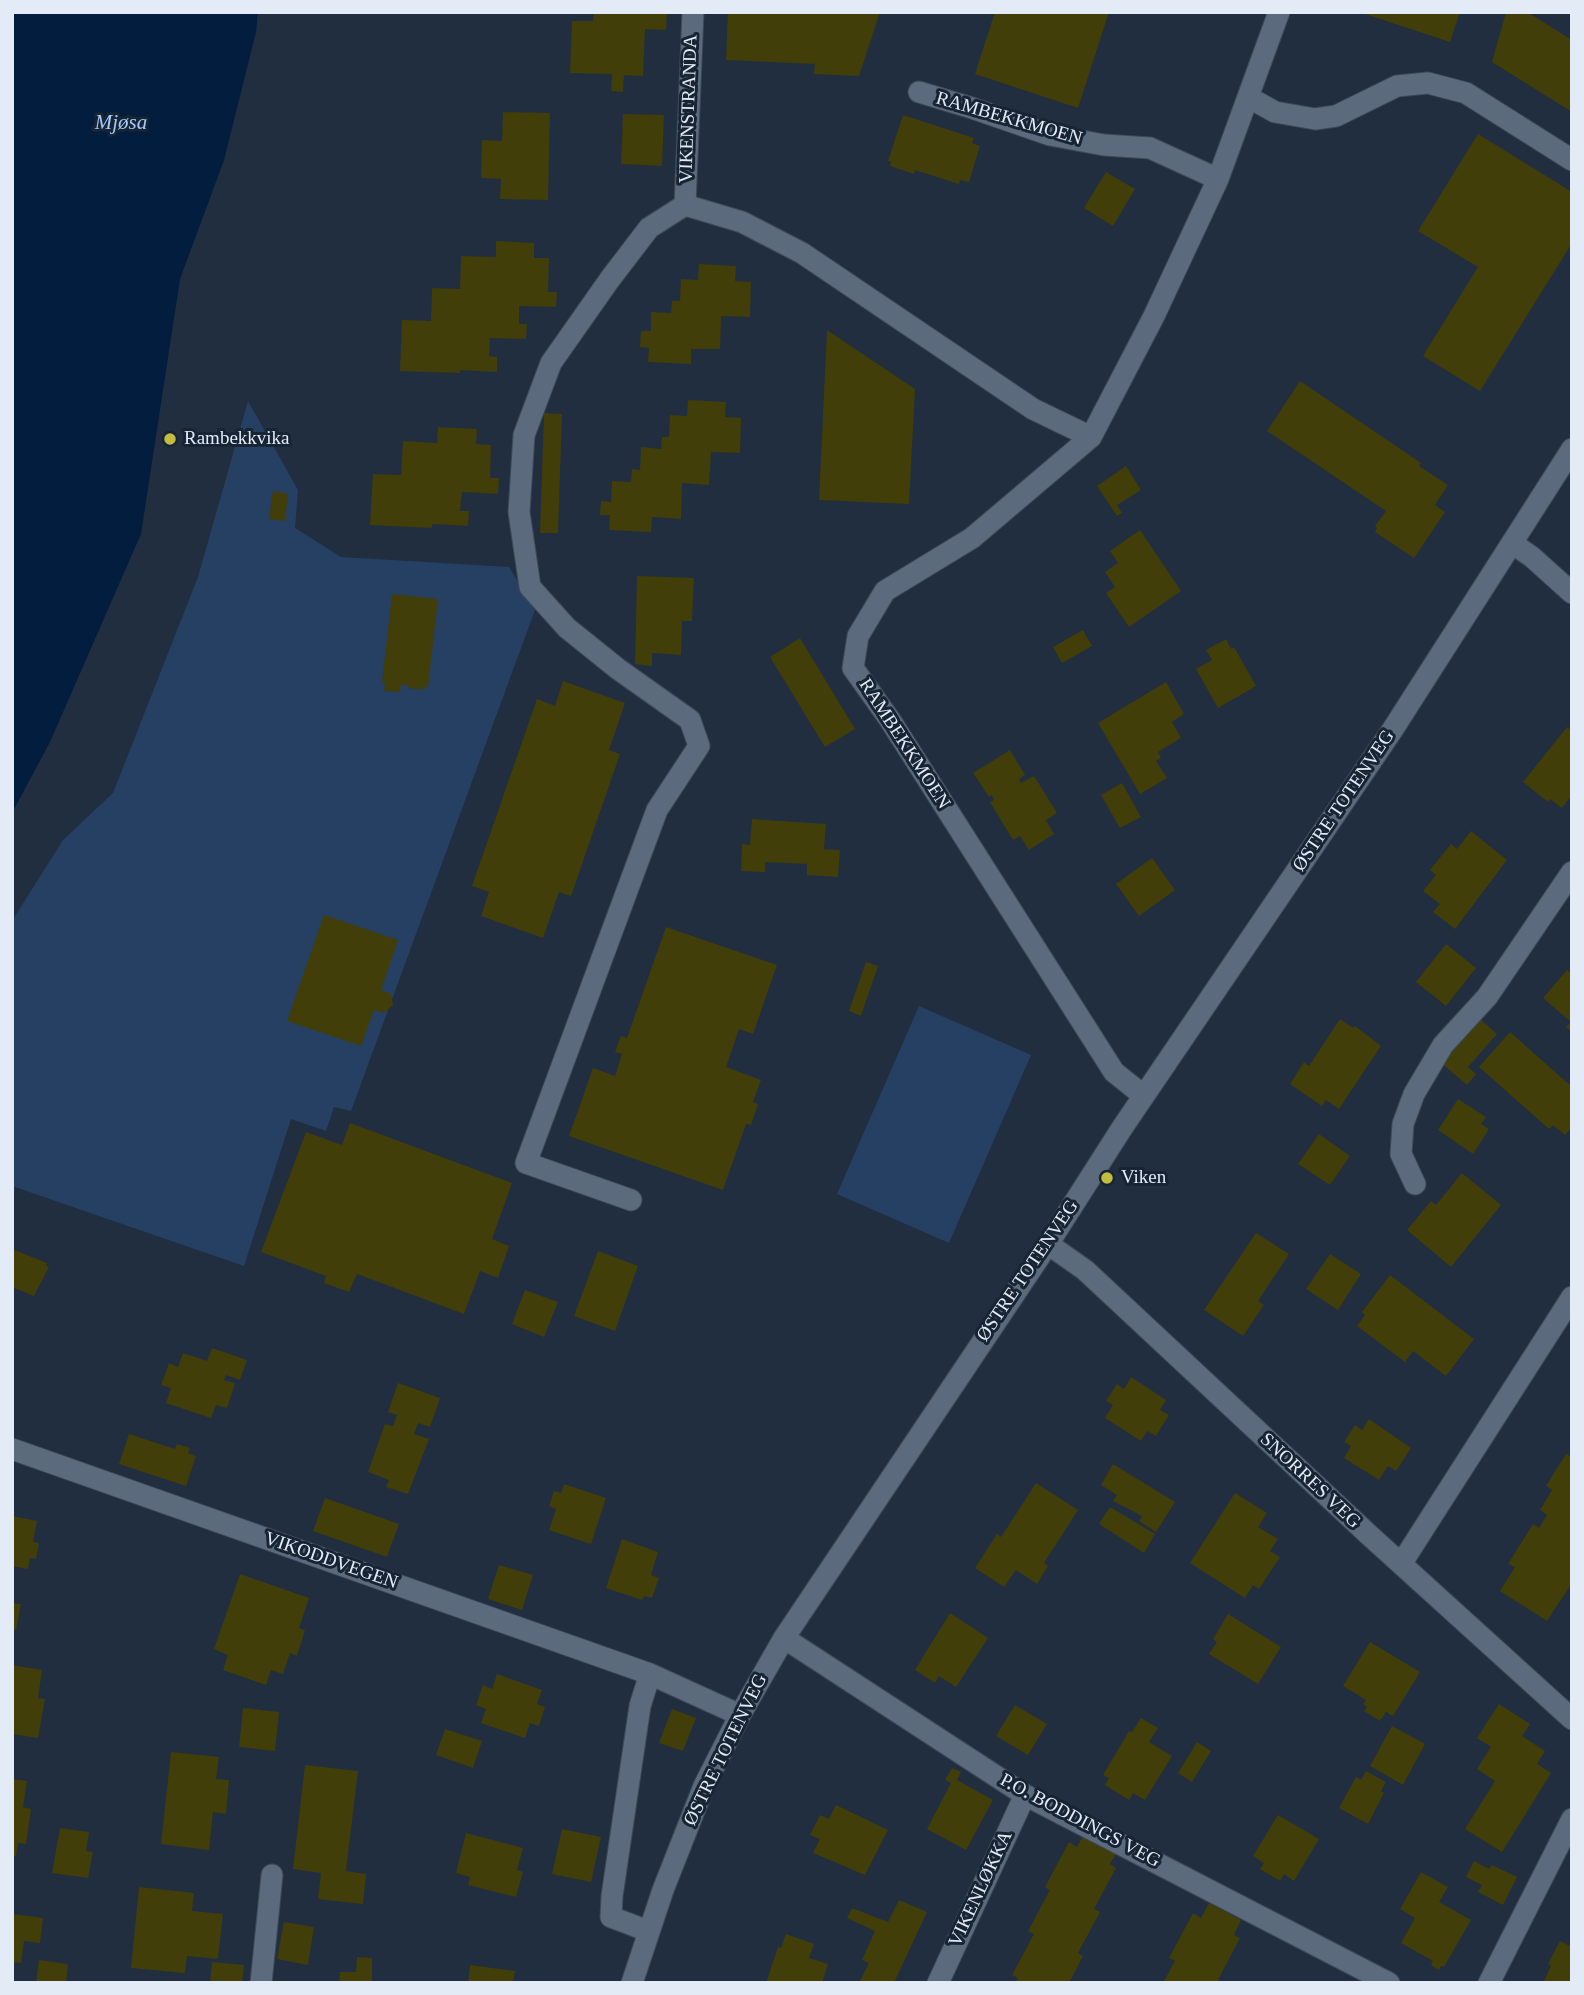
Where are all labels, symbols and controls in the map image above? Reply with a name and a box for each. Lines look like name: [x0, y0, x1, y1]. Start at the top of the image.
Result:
street label: VIKENSTRANDA: [675, 34, 703, 184]
street label: RAMBEKKMOEN: [933, 87, 1085, 151]
water label: Mjøsa: [95, 110, 147, 136]
place label: Rambekkvika: [184, 428, 290, 450]
marker: Rambekkvika: [162, 431, 178, 447]
street label: RAMBEKKMOEN: [853, 674, 955, 814]
street label: ØSTRE TOTENVEG: [1288, 726, 1400, 876]
place label: Viken: [1121, 1167, 1166, 1189]
marker: Viken: [1099, 1170, 1115, 1186]
street label: ØSTRE TOTENVEG: [972, 1196, 1084, 1346]
street label: SNORRES VEG: [1255, 1429, 1365, 1533]
street label: VIKODDVEGEN: [261, 1528, 401, 1594]
street label: ØSTRE TOTENVEG: [679, 1670, 773, 1830]
street label: P.O. BODDINGS VEG: [996, 1769, 1164, 1873]
street label: VIKENLØKKA: [944, 1827, 1018, 1951]

